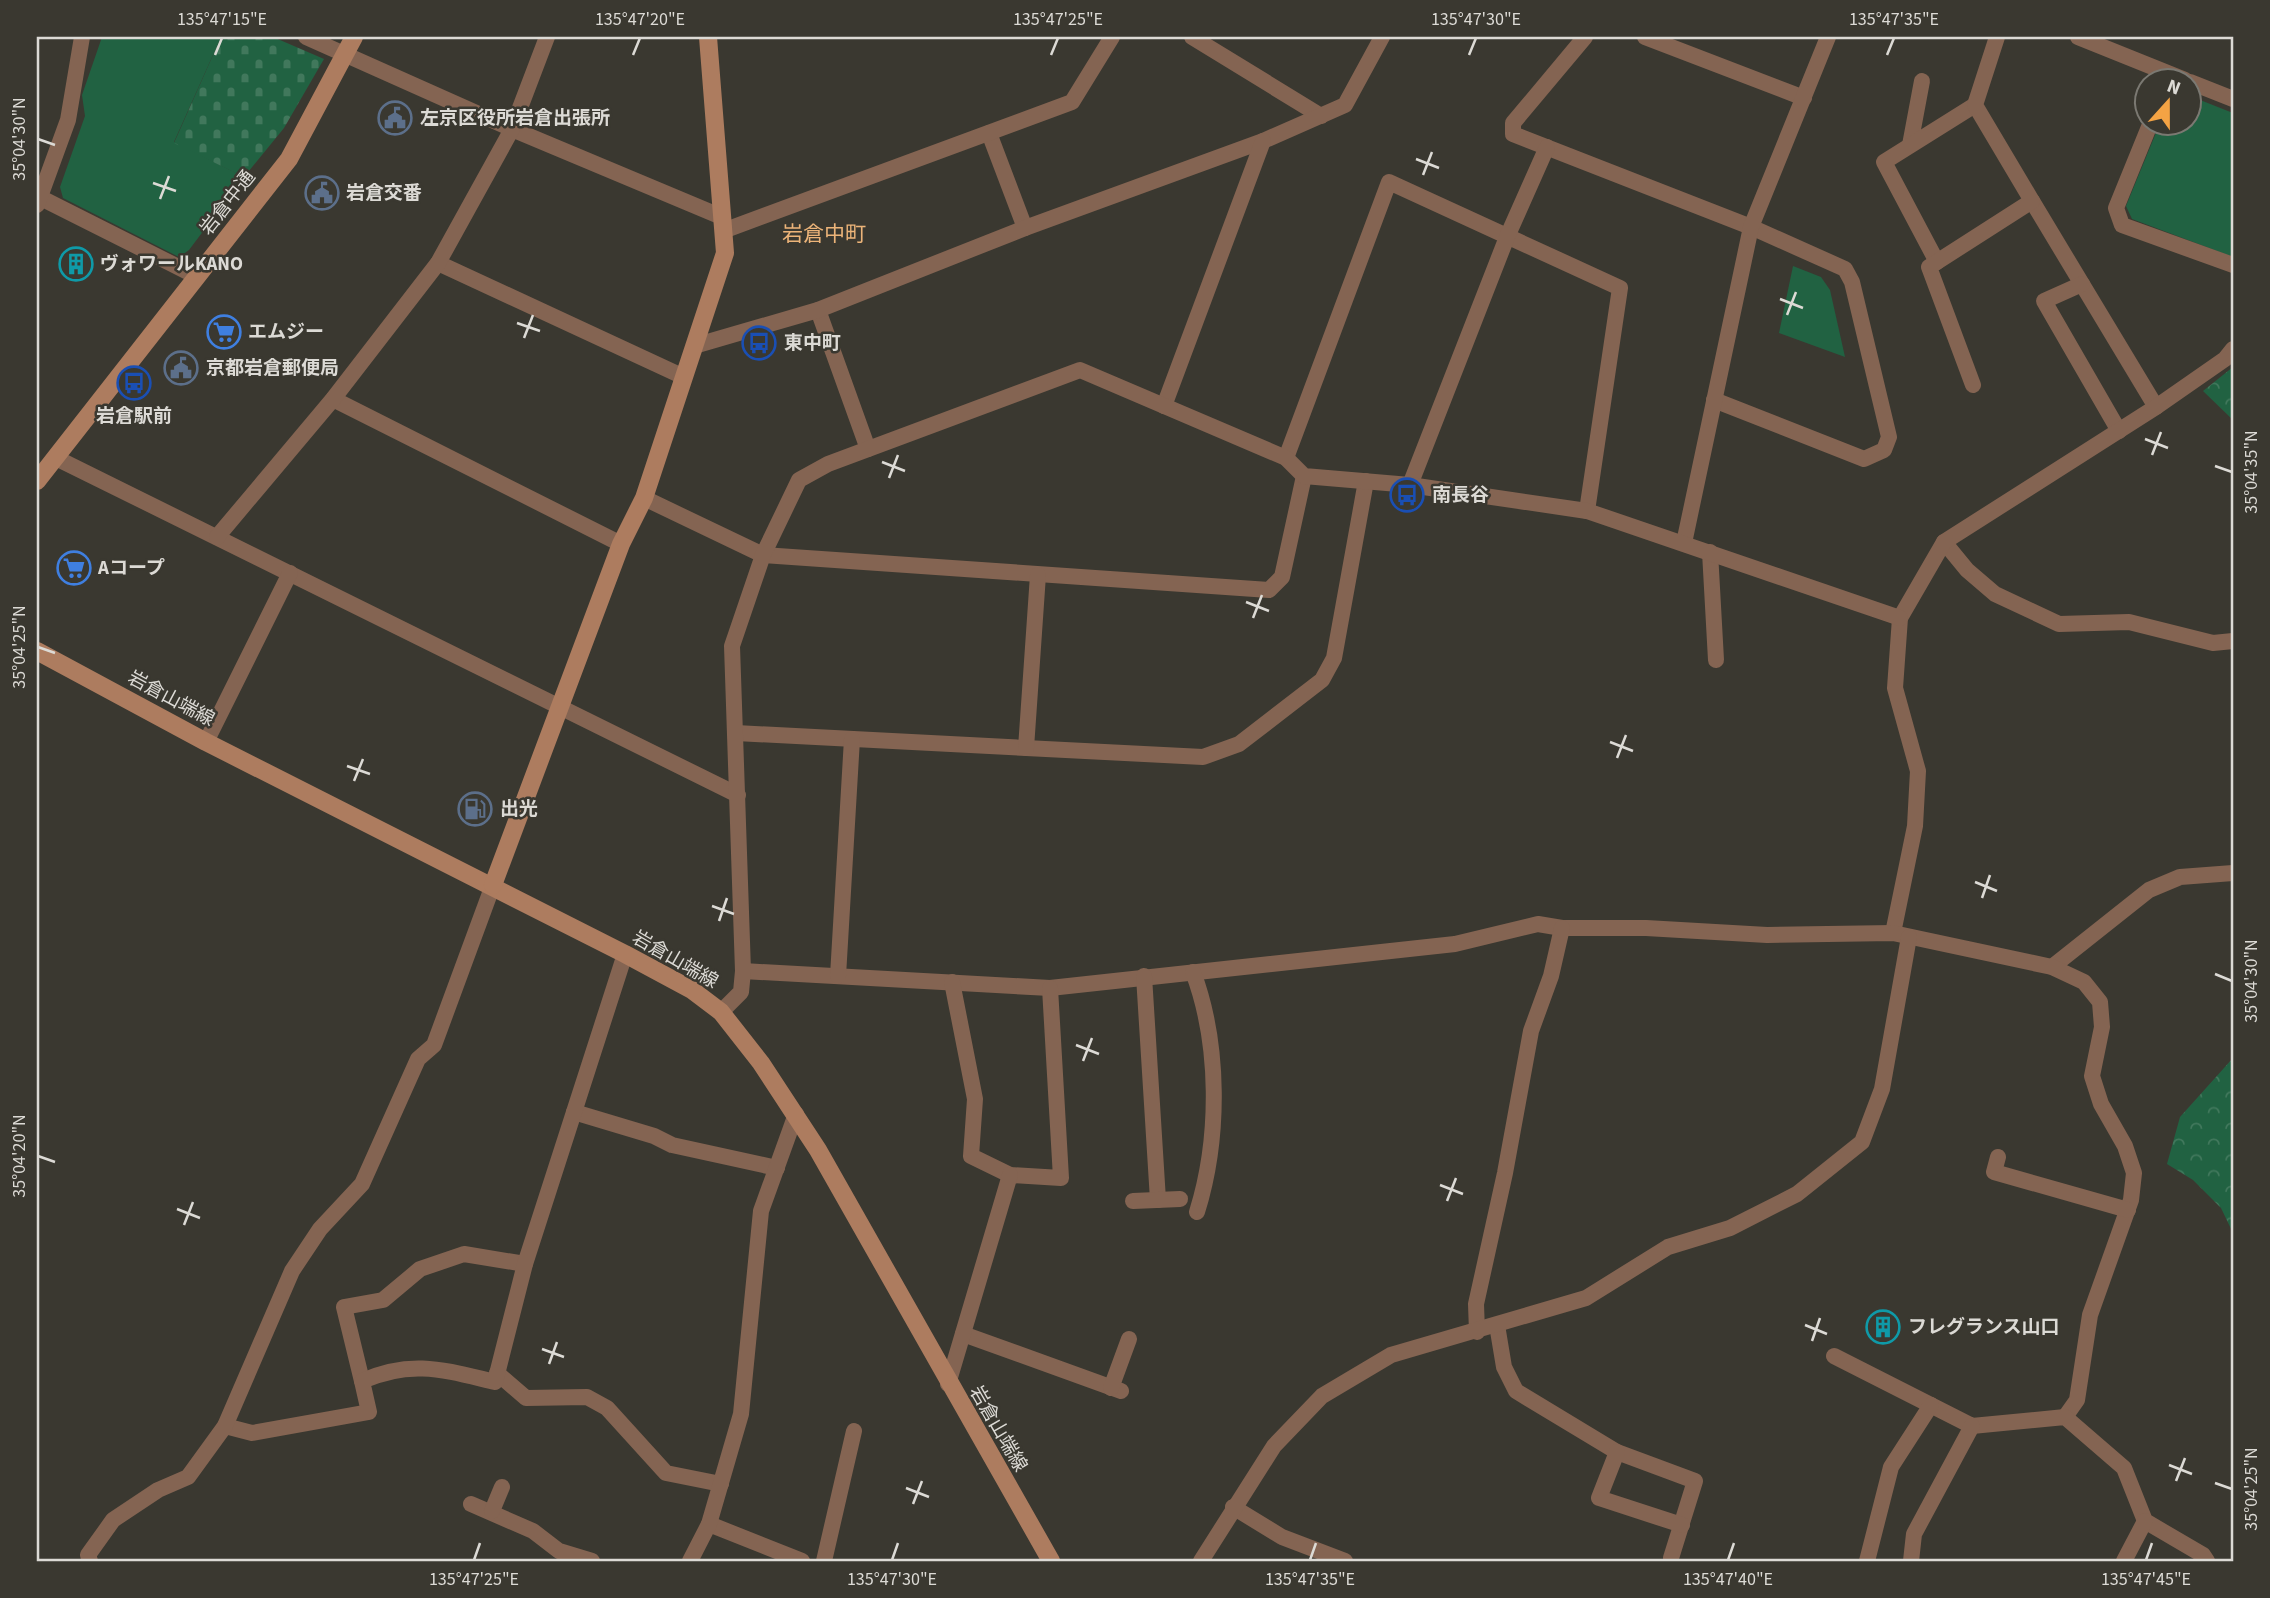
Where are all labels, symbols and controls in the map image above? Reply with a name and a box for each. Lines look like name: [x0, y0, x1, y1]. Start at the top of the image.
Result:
text: 135°47'15"E: [177, 7, 267, 32]
text: 135°47'20"E: [595, 7, 685, 32]
text: 135°47'25"E: [1013, 7, 1103, 32]
text: 135°47'30"E: [1431, 7, 1521, 32]
text: 135°47'35"E: [1849, 7, 1939, 32]
north arrow: [2134, 66, 2204, 136]
text: N: [2163, 73, 2184, 102]
text: 35°04'30"N: [7, 97, 32, 181]
public building icon: 左京区役所岩倉出張所: [376, 99, 414, 137]
place label: 左京区役所岩倉出張所: [420, 105, 610, 132]
street label: 岩倉中通: [194, 165, 262, 241]
public building icon: 岩倉交番: [303, 174, 341, 212]
place label: 岩倉交番: [346, 180, 422, 207]
district label: 岩倉中町: [782, 219, 866, 249]
building icon: ヴォワールKANO: [57, 245, 95, 283]
place label: ヴォワールKANO: [100, 251, 243, 278]
supermarket icon: エムジー: [205, 313, 243, 351]
place label: エムジー: [248, 319, 324, 346]
bus stop icon: 東中町: [740, 324, 778, 362]
place label: 東中町: [784, 330, 841, 357]
public building icon: 京都岩倉郵便局: [162, 349, 200, 387]
place label: 京都岩倉郵便局: [206, 355, 339, 382]
bus stop icon: 岩倉駅前: [115, 364, 153, 402]
place label: 岩倉駅前: [96, 403, 172, 430]
text: 35°04'35"N: [2239, 430, 2264, 514]
bus stop icon: 南長谷: [1388, 476, 1426, 514]
place label: 南長谷: [1432, 482, 1489, 509]
supermarket icon: Aコープ: [55, 549, 93, 587]
place label: Aコープ: [97, 555, 165, 582]
text: 35°04'25"N: [7, 605, 32, 689]
street label: 岩倉山端線: [123, 665, 219, 733]
fuel station icon: 出光: [456, 790, 494, 828]
place label: 出光: [500, 796, 538, 823]
street label: 岩倉山端線: [627, 925, 723, 995]
text: 35°04'30"N: [2239, 939, 2264, 1023]
text: 35°04'20"N: [7, 1114, 32, 1198]
building icon: フレグランス山口: [1864, 1308, 1902, 1346]
place label: フレグランス山口: [1908, 1314, 2060, 1341]
street label: 岩倉山端線: [963, 1381, 1033, 1477]
text: 35°04'25"N: [2239, 1447, 2264, 1531]
text: 135°47'25"E: [429, 1567, 519, 1592]
text: 135°47'30"E: [847, 1567, 937, 1592]
text: 135°47'35"E: [1265, 1567, 1355, 1592]
text: 135°47'40"E: [1683, 1567, 1773, 1592]
text: 135°47'45"E: [2101, 1567, 2191, 1592]

